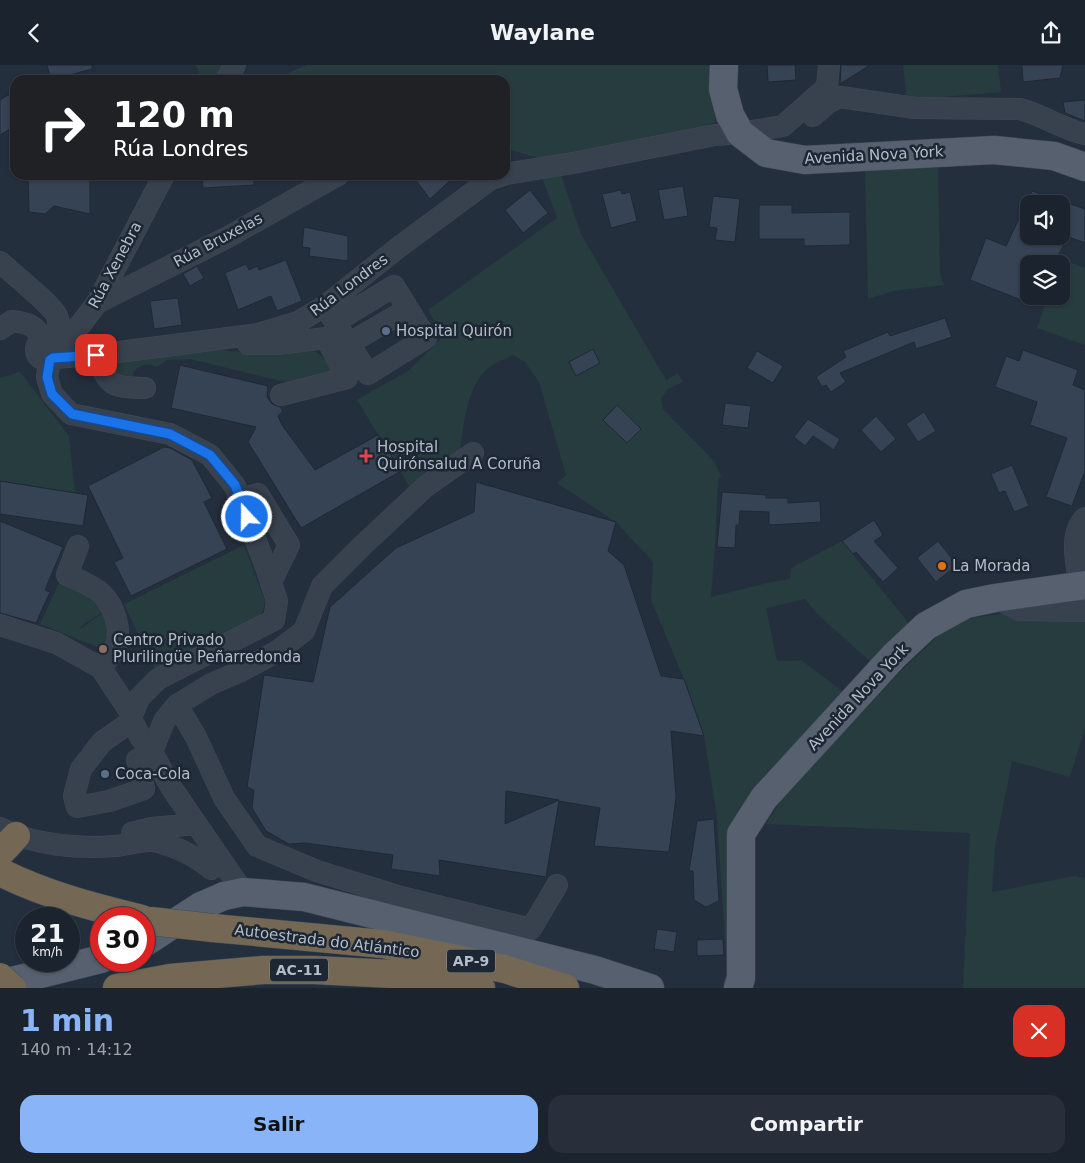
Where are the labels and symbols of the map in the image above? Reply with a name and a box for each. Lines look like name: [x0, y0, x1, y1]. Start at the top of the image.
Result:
street label: Avenida Nova York: [804, 142, 944, 168]
street label: Rúa Bruxelas: [171, 209, 266, 271]
street label: Rúa Xenebra: [85, 219, 145, 311]
street label: Rúa Londres: [307, 250, 391, 320]
place label: Hospital Quirón: [396, 322, 512, 340]
marker: Hospital Quirón: [380, 325, 392, 337]
pin: [75, 334, 117, 376]
place label: Hospital Quirónsalud A Coruña: [377, 438, 541, 473]
marker: Hospital Quirónsalud A Coruña: [359, 449, 373, 463]
position arrow: [220, 490, 272, 542]
place label: La Morada: [952, 557, 1031, 575]
marker: La Morada: [936, 560, 948, 572]
place label: Centro Privado Plurilingüe Peñarredonda: [113, 631, 301, 666]
street label: Avenida Nova York: [804, 640, 912, 754]
marker: Centro Privado Plurilingüe Peñarredonda: [97, 643, 109, 655]
place label: Coca-Cola: [115, 765, 191, 783]
marker: Coca-Cola: [99, 768, 111, 780]
speed limit sign: 30: [90, 907, 155, 972]
street label: Autoestrada do Atlántico: [233, 921, 421, 961]
road number: AP-9: [447, 949, 495, 973]
road number: AC-11: [270, 959, 328, 981]

